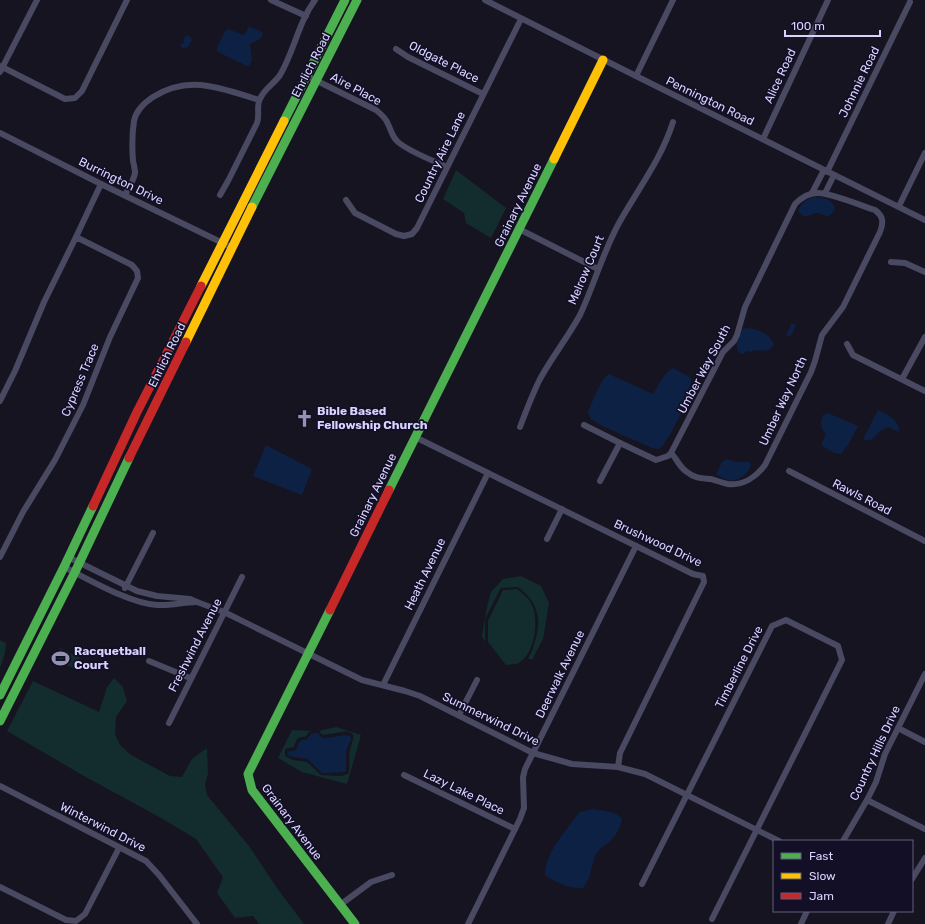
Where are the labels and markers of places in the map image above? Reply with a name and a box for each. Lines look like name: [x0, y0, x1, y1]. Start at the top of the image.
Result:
place label: Bible Based Fellowship Church: [317, 404, 428, 432]
church icon: Bible Based Fellowship Church: [294, 408, 314, 428]
place label: Racquetball Court: [74, 644, 146, 672]
sports icon: Racquetball Court: [51, 648, 71, 668]

